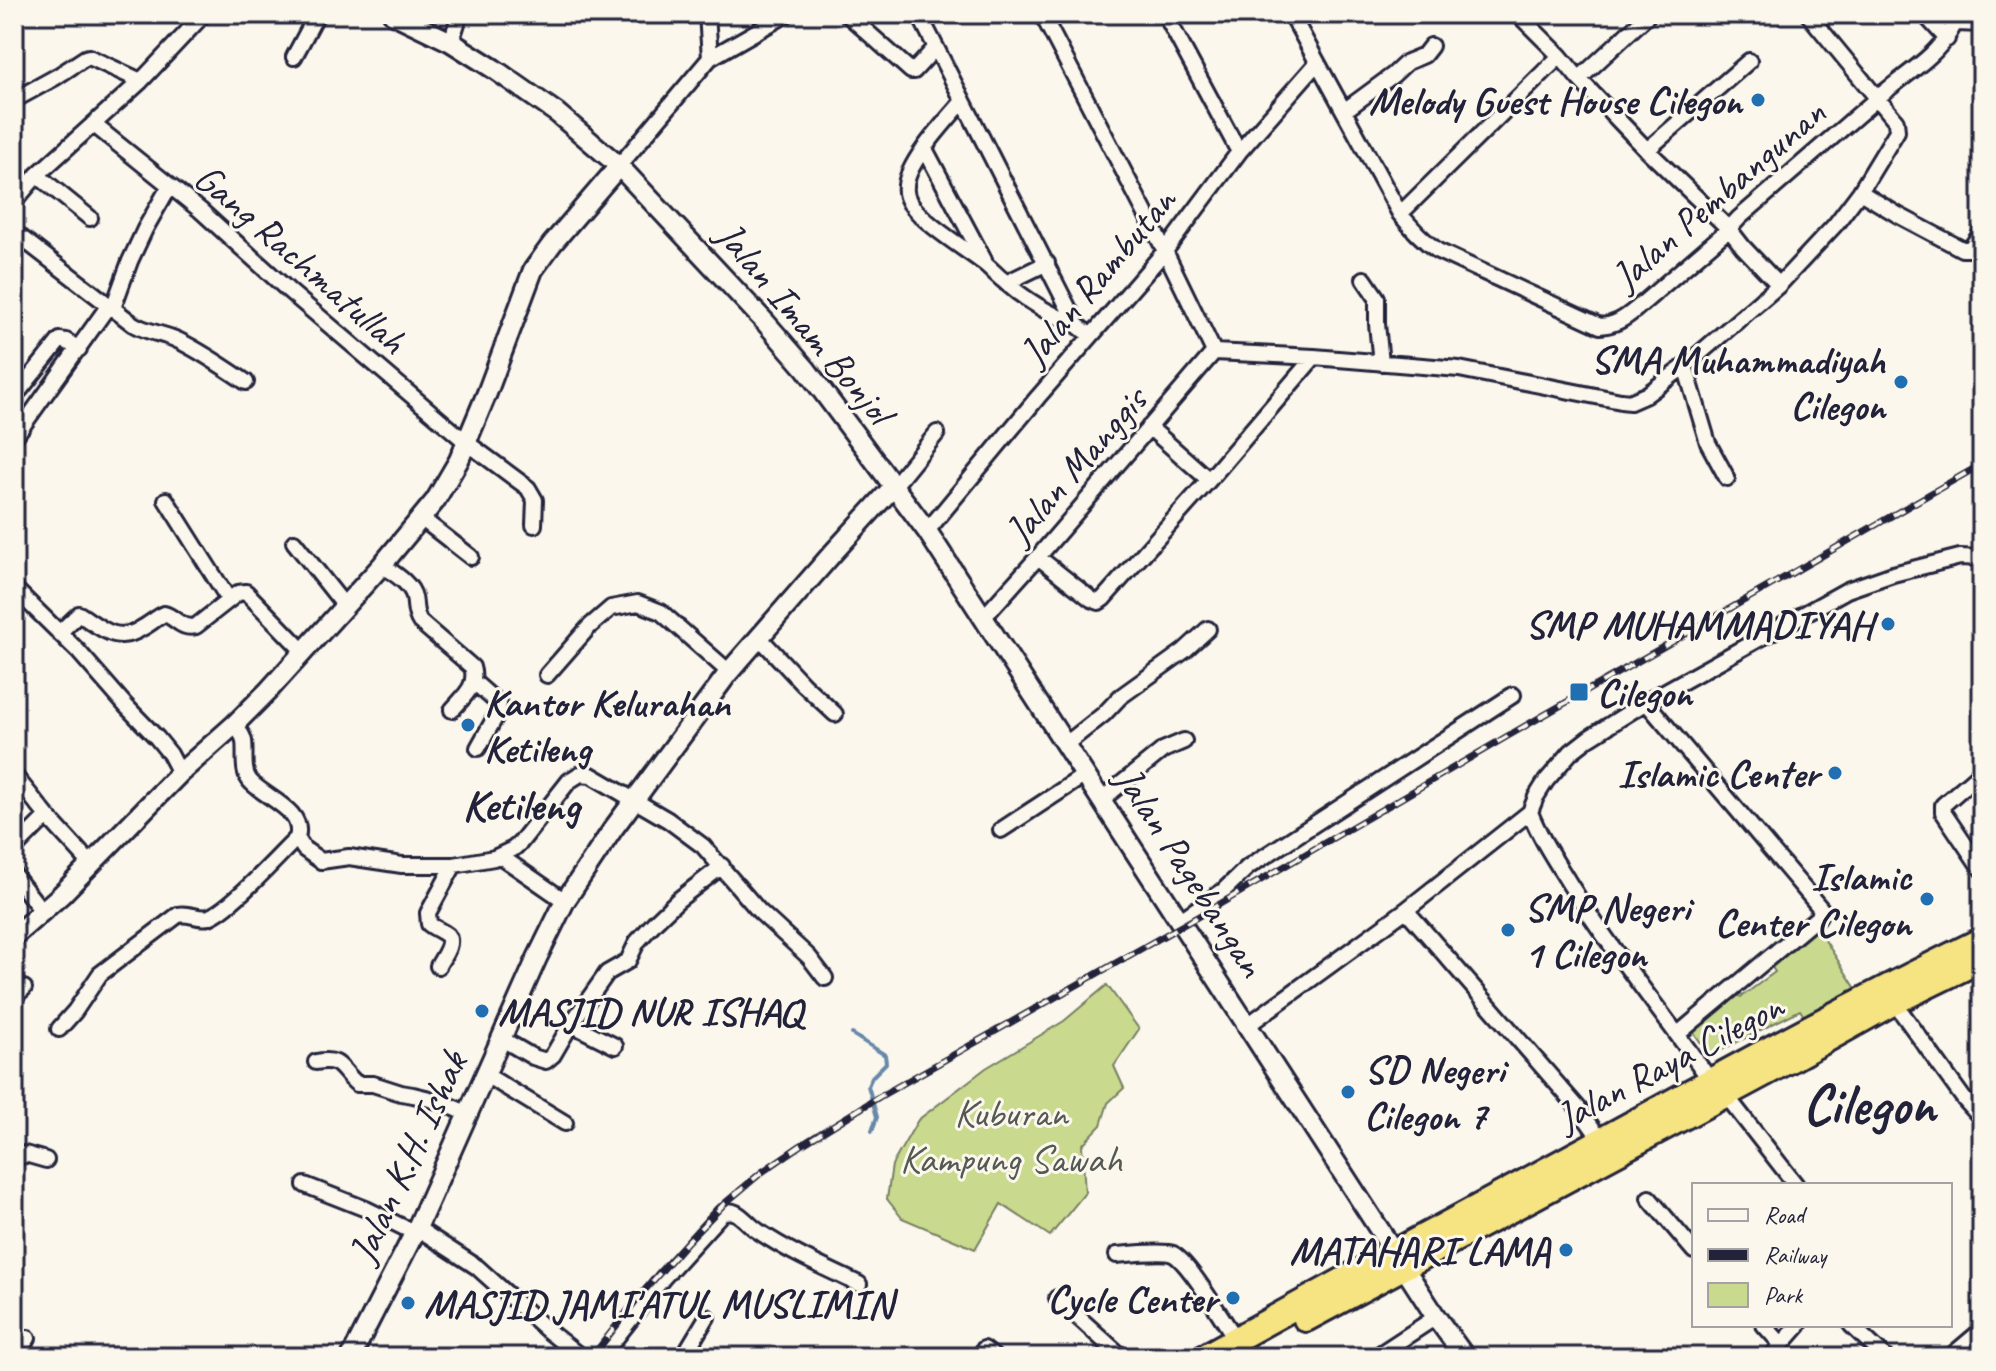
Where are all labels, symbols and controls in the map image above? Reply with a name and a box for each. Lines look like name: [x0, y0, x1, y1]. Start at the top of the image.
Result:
place label: Melody Guest House Cilegon: [1369, 76, 1745, 126]
street label: Jalan Pembangunan: [1600, 88, 1837, 303]
marker: Melody Guest House Cilegon: [1749, 91, 1767, 109]
street label: Gang Rachmatullah: [184, 153, 417, 365]
street label: Jalan Rambutan: [1007, 176, 1188, 378]
street label: Jalan Imam Bonjol: [704, 210, 908, 439]
place label: SMA Muhammadiyah Cilegon: [1591, 335, 1888, 431]
marker: SMA Muhammadiyah Cilegon: [1892, 373, 1910, 391]
street label: Jalan Manggis: [992, 374, 1160, 556]
place label: SMP MUHAMMADIYAH: [1525, 600, 1879, 650]
marker: SMP MUHAMMADIYAH: [1879, 615, 1897, 633]
place label: Cilegon: [1597, 668, 1694, 718]
place label: Kantor Kelurahan Ketileng: [484, 678, 732, 774]
marker: Cilegon: [1568, 681, 1590, 703]
marker: Kantor Kelurahan Ketileng: [459, 716, 477, 734]
place label: Islamic Center: [1617, 749, 1824, 799]
street label: Jalan Pagebangan: [1103, 755, 1277, 987]
marker: Islamic Center: [1826, 764, 1844, 782]
district label: Ketileng: [462, 778, 583, 833]
place label: Islamic Center Cilegon: [1715, 852, 1914, 948]
place label: SMP Negeri 1 Cilegon: [1524, 883, 1695, 979]
marker: Islamic Center Cilegon: [1918, 890, 1936, 908]
marker: SMP Negeri 1 Cilegon: [1499, 921, 1517, 939]
street label: Jalan Raya Cilegon: [1546, 980, 1793, 1144]
place label: MASJID NUR ISHAQ: [498, 987, 806, 1037]
marker: MASJID NUR ISHAQ: [473, 1002, 491, 1020]
street label: Jalan K.H. Ishak: [336, 1042, 480, 1273]
place label: SD Negeri Cilegon 7: [1364, 1045, 1509, 1141]
district label: Cilegon: [1803, 1069, 1939, 1140]
marker: SD Negeri Cilegon 7: [1339, 1083, 1357, 1101]
park label: Kuburan Kampung Sawah: [900, 1088, 1123, 1184]
legend: [1692, 1183, 1952, 1327]
text: Road: [1764, 1200, 1808, 1230]
place label: MATAHARI LAMA: [1289, 1226, 1552, 1276]
text: Railway: [1764, 1240, 1828, 1270]
marker: MATAHARI LAMA: [1557, 1241, 1575, 1259]
place label: Cycle Center: [1047, 1274, 1222, 1324]
place label: MASJID JAMI'ATUL MUSLIMIN: [424, 1279, 898, 1329]
text: Park: [1764, 1280, 1804, 1310]
marker: Cycle Center: [1224, 1289, 1242, 1307]
marker: MASJID JAMI'ATUL MUSLIMIN: [399, 1294, 417, 1312]

